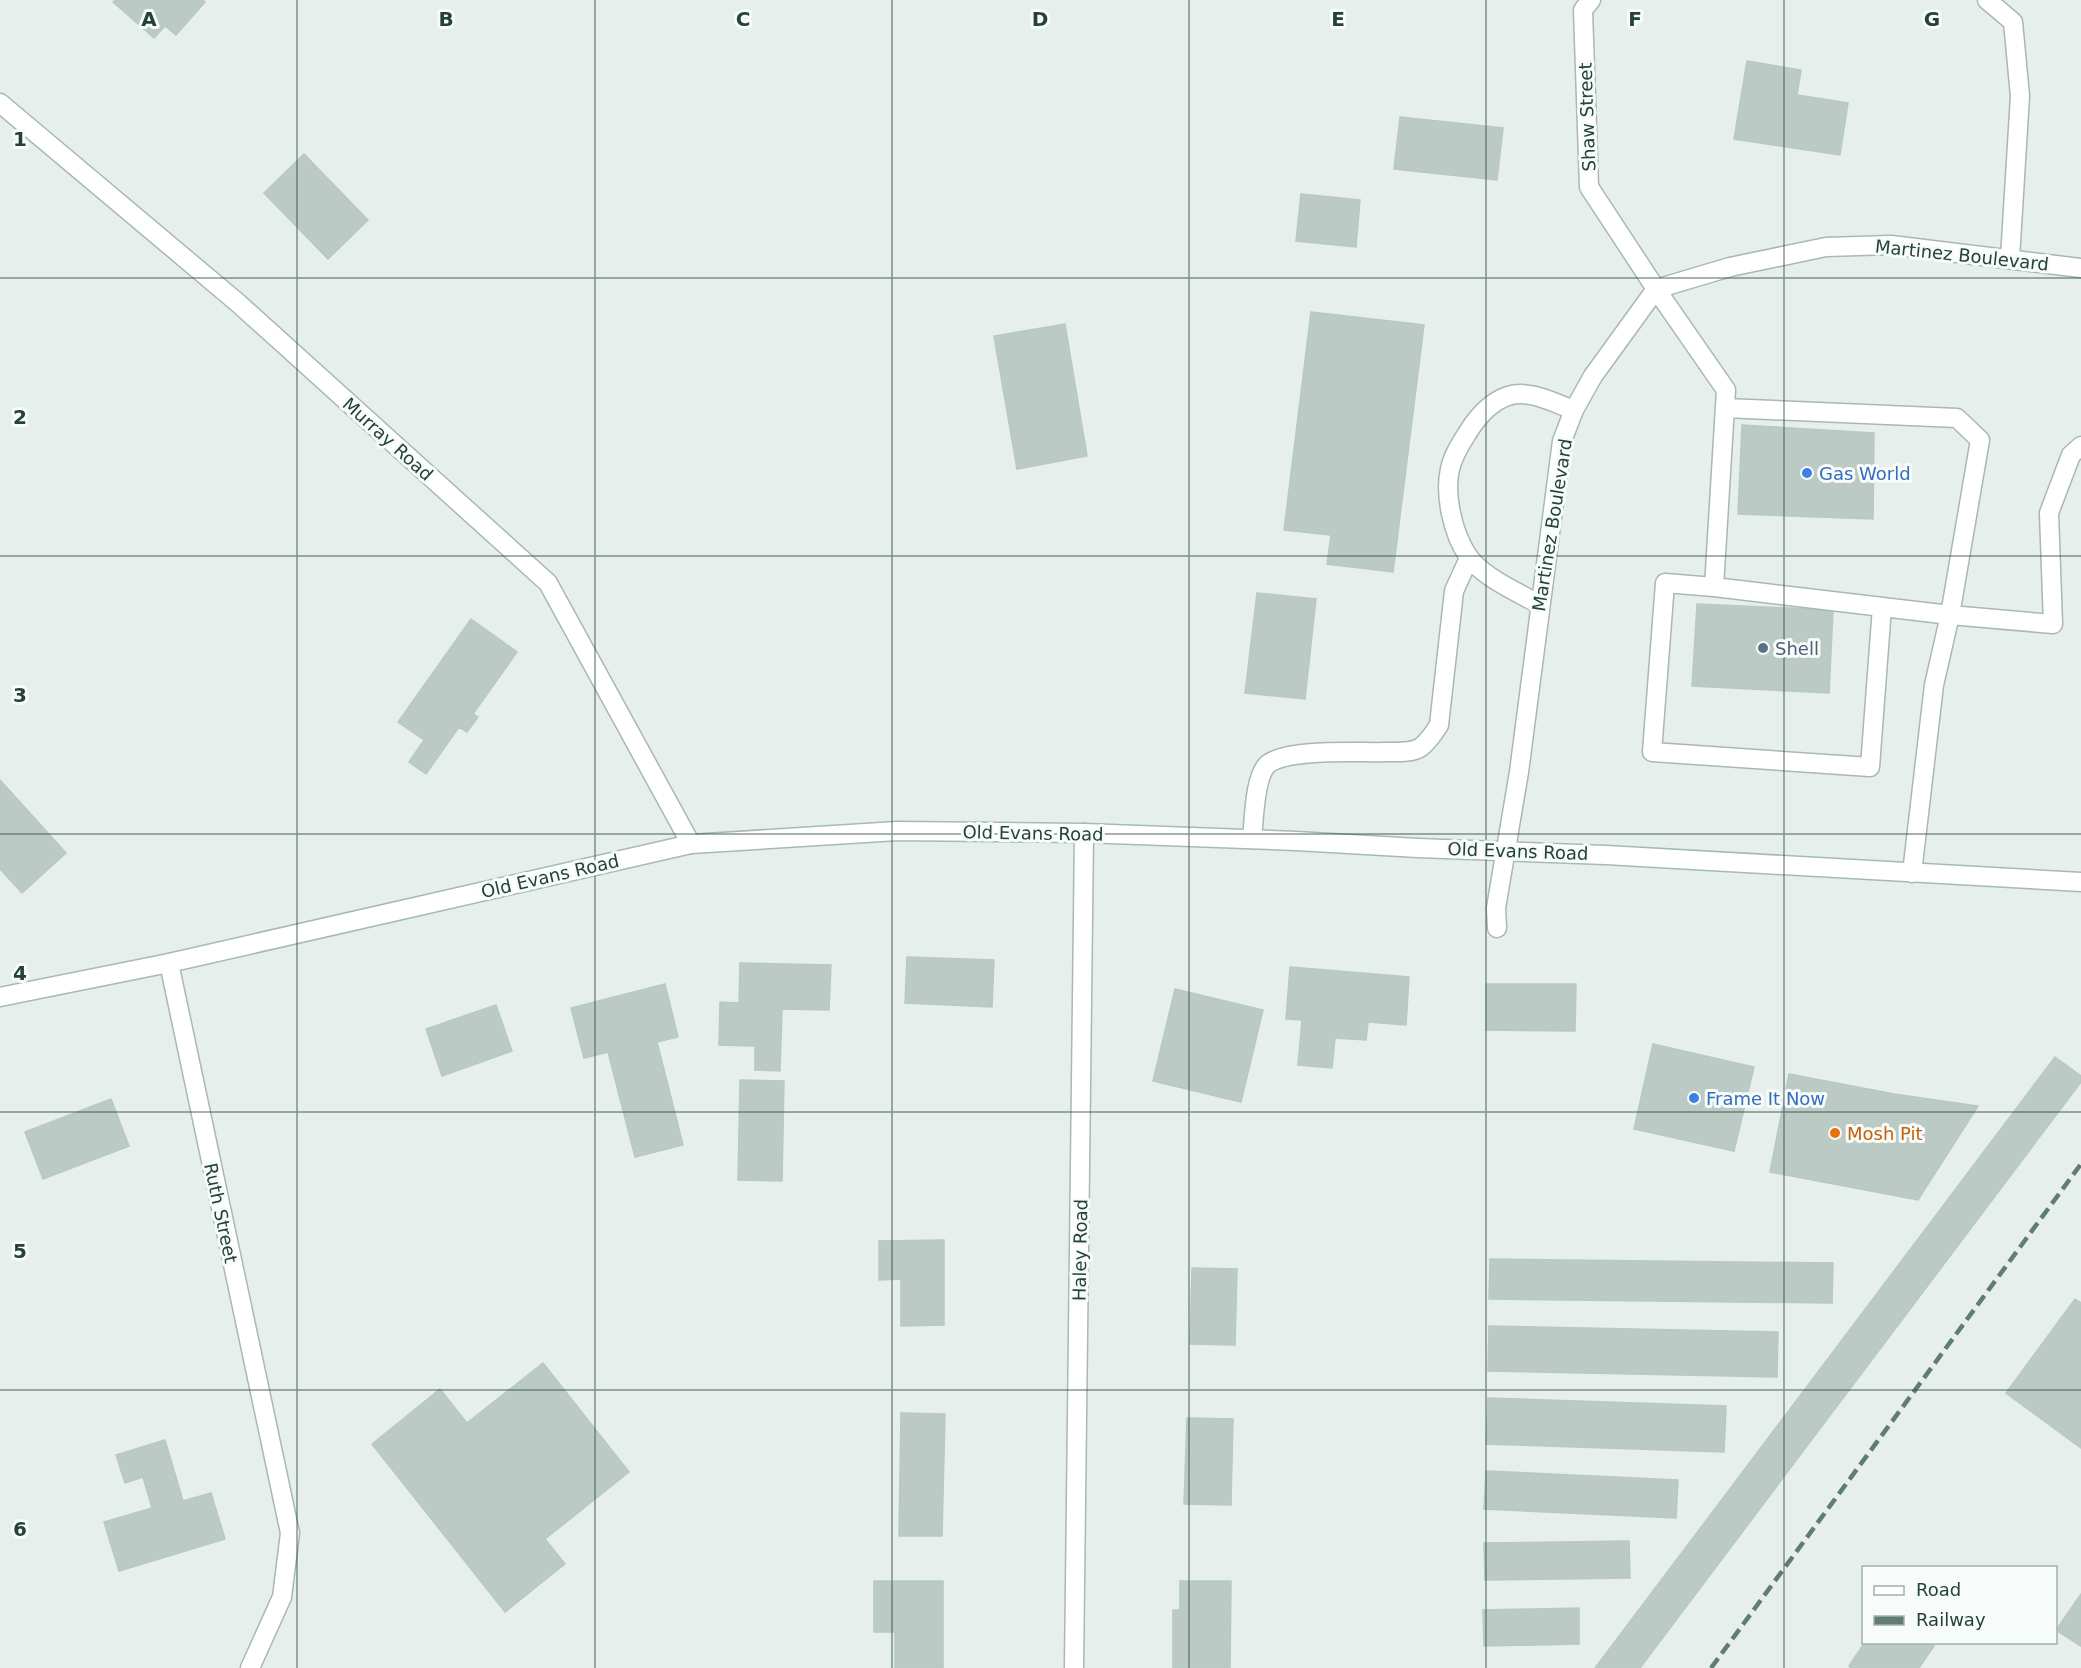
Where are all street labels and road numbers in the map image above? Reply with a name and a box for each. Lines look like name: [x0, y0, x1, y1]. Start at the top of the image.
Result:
street label: Shaw Street: [1575, 62, 1599, 172]
street label: Martinez Boulevard: [1874, 235, 2050, 275]
street label: Murray Road: [339, 393, 437, 485]
street label: Martinez Boulevard: [1528, 437, 1576, 613]
street label: Old Evans Road: [962, 821, 1104, 845]
street label: Old Evans Road: [1447, 838, 1589, 864]
street label: Old Evans Road: [479, 850, 621, 902]
street label: Ruth Street: [200, 1161, 242, 1265]
street label: Haley Road: [1069, 1199, 1091, 1301]

